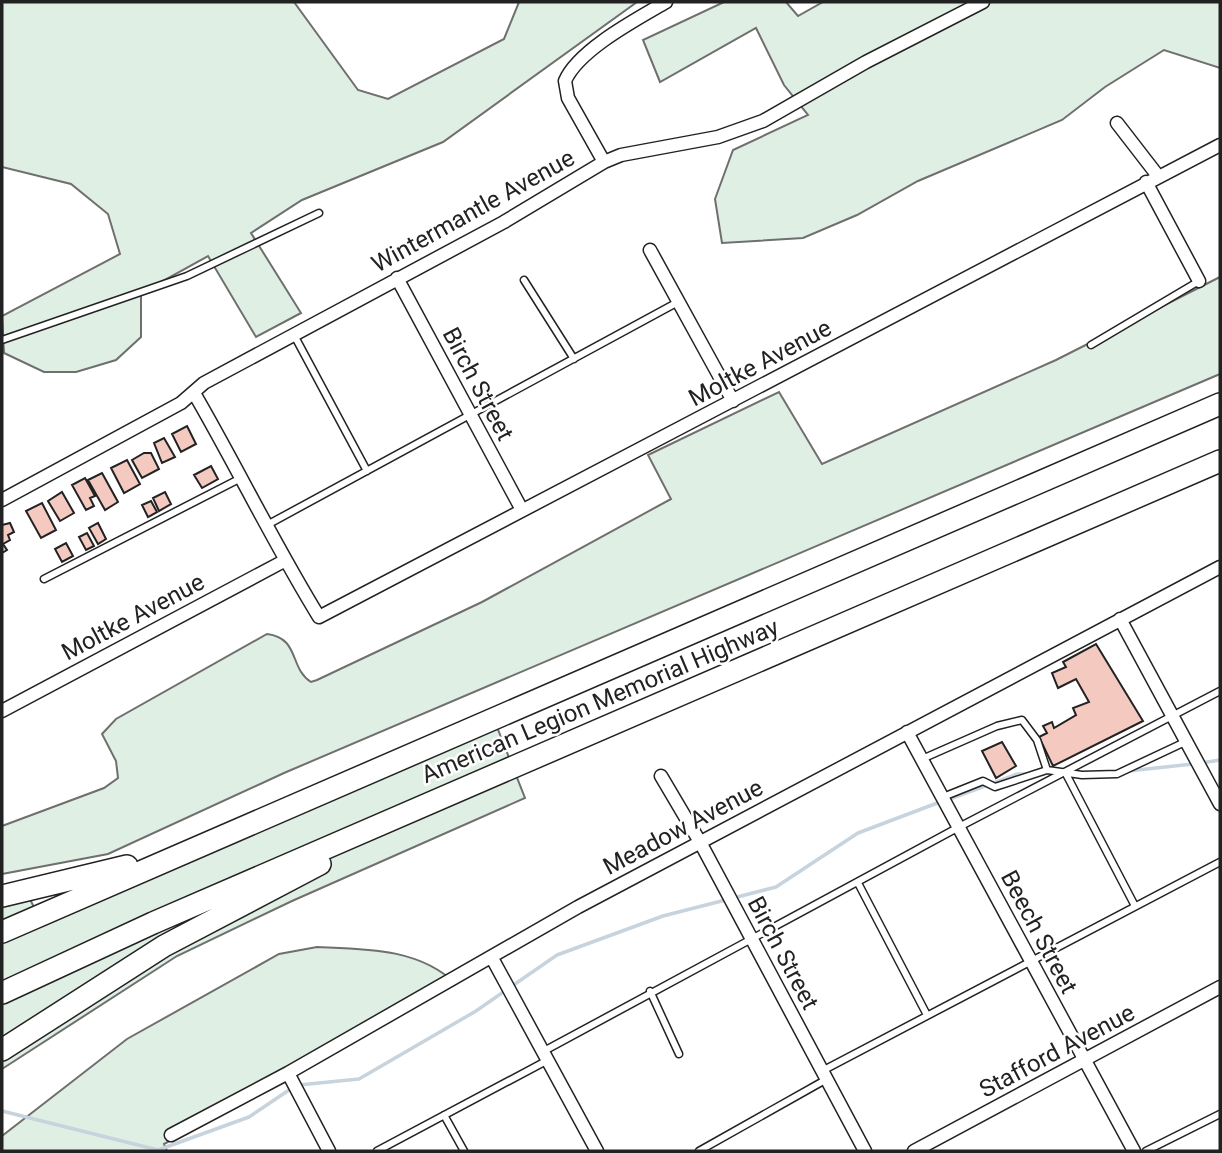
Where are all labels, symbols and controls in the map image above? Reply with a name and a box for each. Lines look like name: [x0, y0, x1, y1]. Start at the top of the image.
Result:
street label: Wintermantle Avenue: [367, 144, 579, 278]
street label: Moltke Avenue: [684, 314, 836, 412]
street label: Birch Street: [437, 323, 519, 445]
street label: Moltke Avenue: [57, 568, 209, 666]
street label: American Legion Memorial Highway: [417, 613, 783, 789]
street label: Meadow Avenue: [599, 773, 767, 881]
street label: Beech Street: [995, 866, 1083, 998]
street label: Birch Street: [742, 892, 824, 1014]
street label: Stafford Avenue: [975, 998, 1139, 1104]

